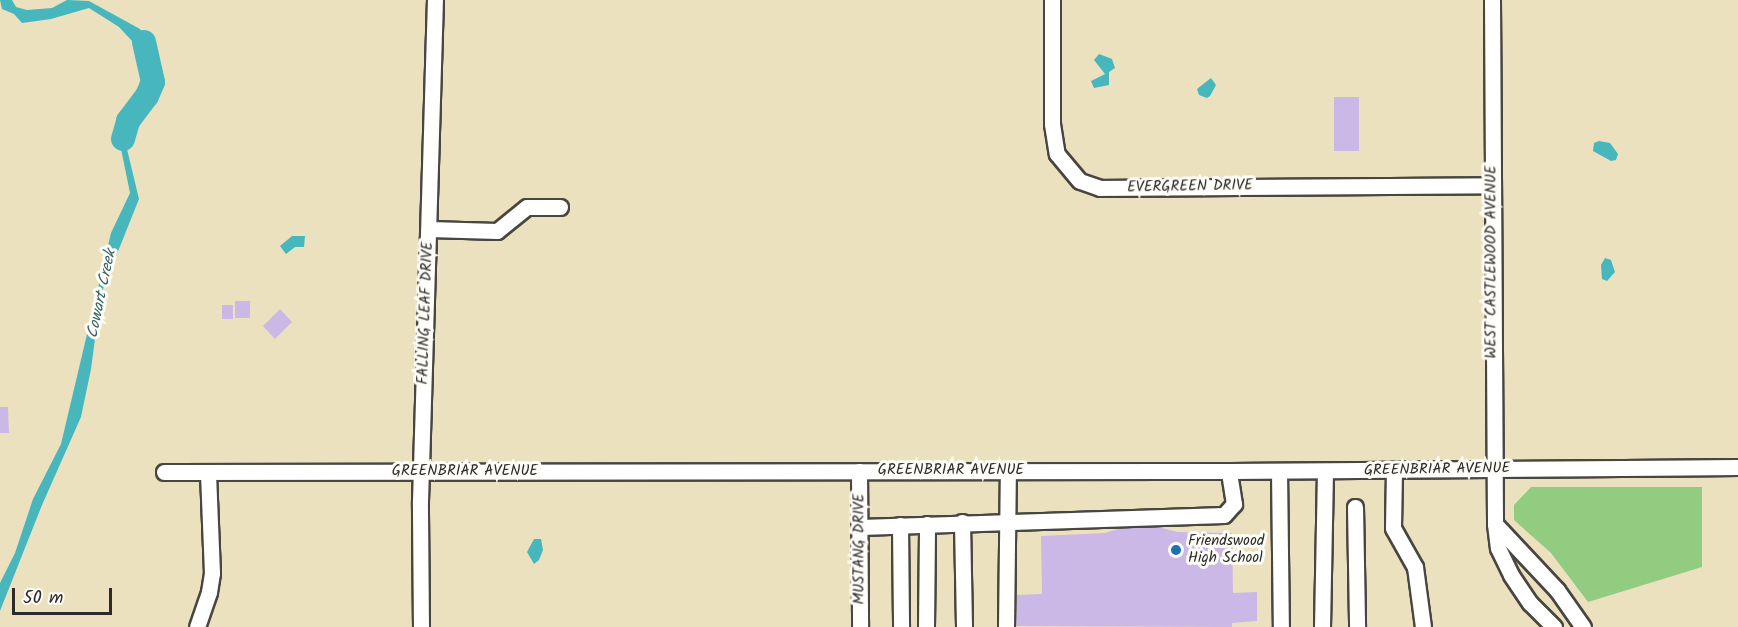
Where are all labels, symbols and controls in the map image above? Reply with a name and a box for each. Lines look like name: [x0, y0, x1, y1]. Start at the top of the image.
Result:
street label: WEST CASTLEWOOD AVENUE: [1483, 165, 1501, 359]
street label: EVERGREEN DRIVE: [1127, 177, 1253, 197]
street label: FALLING LEAF DRIVE: [415, 241, 437, 385]
water label: Cowart Creek: [83, 248, 121, 340]
street label: GREENBRIAR AVENUE: [1364, 460, 1510, 480]
street label: GREENBRIAR AVENUE: [878, 462, 1024, 480]
street label: GREENBRIAR AVENUE: [392, 463, 538, 481]
street label: MUSTANG DRIVE: [851, 493, 869, 605]
place label: Friendswood High School: [1188, 532, 1264, 567]
marker: Friendswood High School: [1169, 543, 1183, 557]
scale bar: [15, 576, 116, 614]
text: 50 m: [23, 584, 63, 613]

